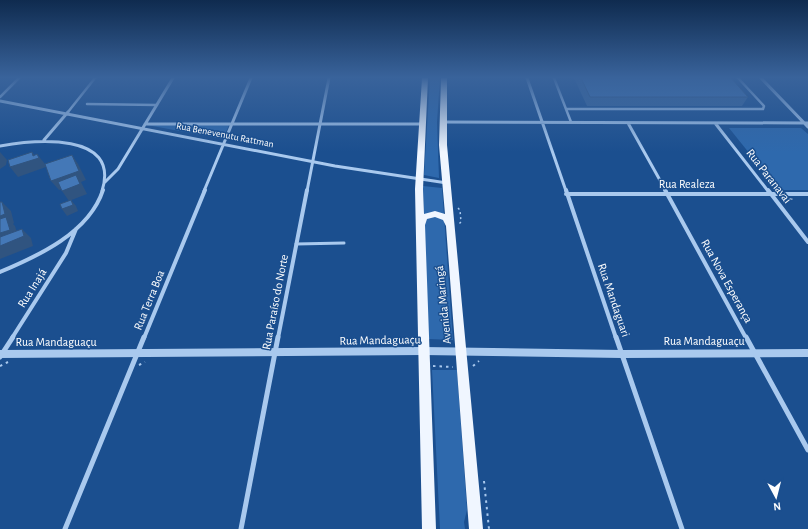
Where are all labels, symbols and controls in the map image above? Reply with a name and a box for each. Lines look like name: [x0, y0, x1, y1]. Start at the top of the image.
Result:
street label: Rua Benevenutu Rattman: [175, 121, 275, 149]
street label: Rua Paranavaí: [744, 146, 794, 206]
street label: Rua Realeza: [659, 178, 716, 190]
street label: Rua Nova Esperança: [699, 237, 755, 325]
street label: Rua Paraíso do Norte: [260, 253, 290, 351]
street label: Rua Mandaguari: [596, 262, 632, 338]
street label: Avenida Maringá: [433, 265, 453, 345]
street label: Rua Inajá: [15, 266, 50, 310]
street label: Rua Terra Boa: [132, 268, 167, 332]
street label: Rua Mandaguaçu: [339, 333, 421, 347]
street label: Rua Mandaguaçu: [663, 335, 745, 347]
street label: Rua Mandaguaçu: [15, 336, 97, 348]
north arrow: [756, 477, 796, 517]
text: N: [773, 501, 782, 512]

